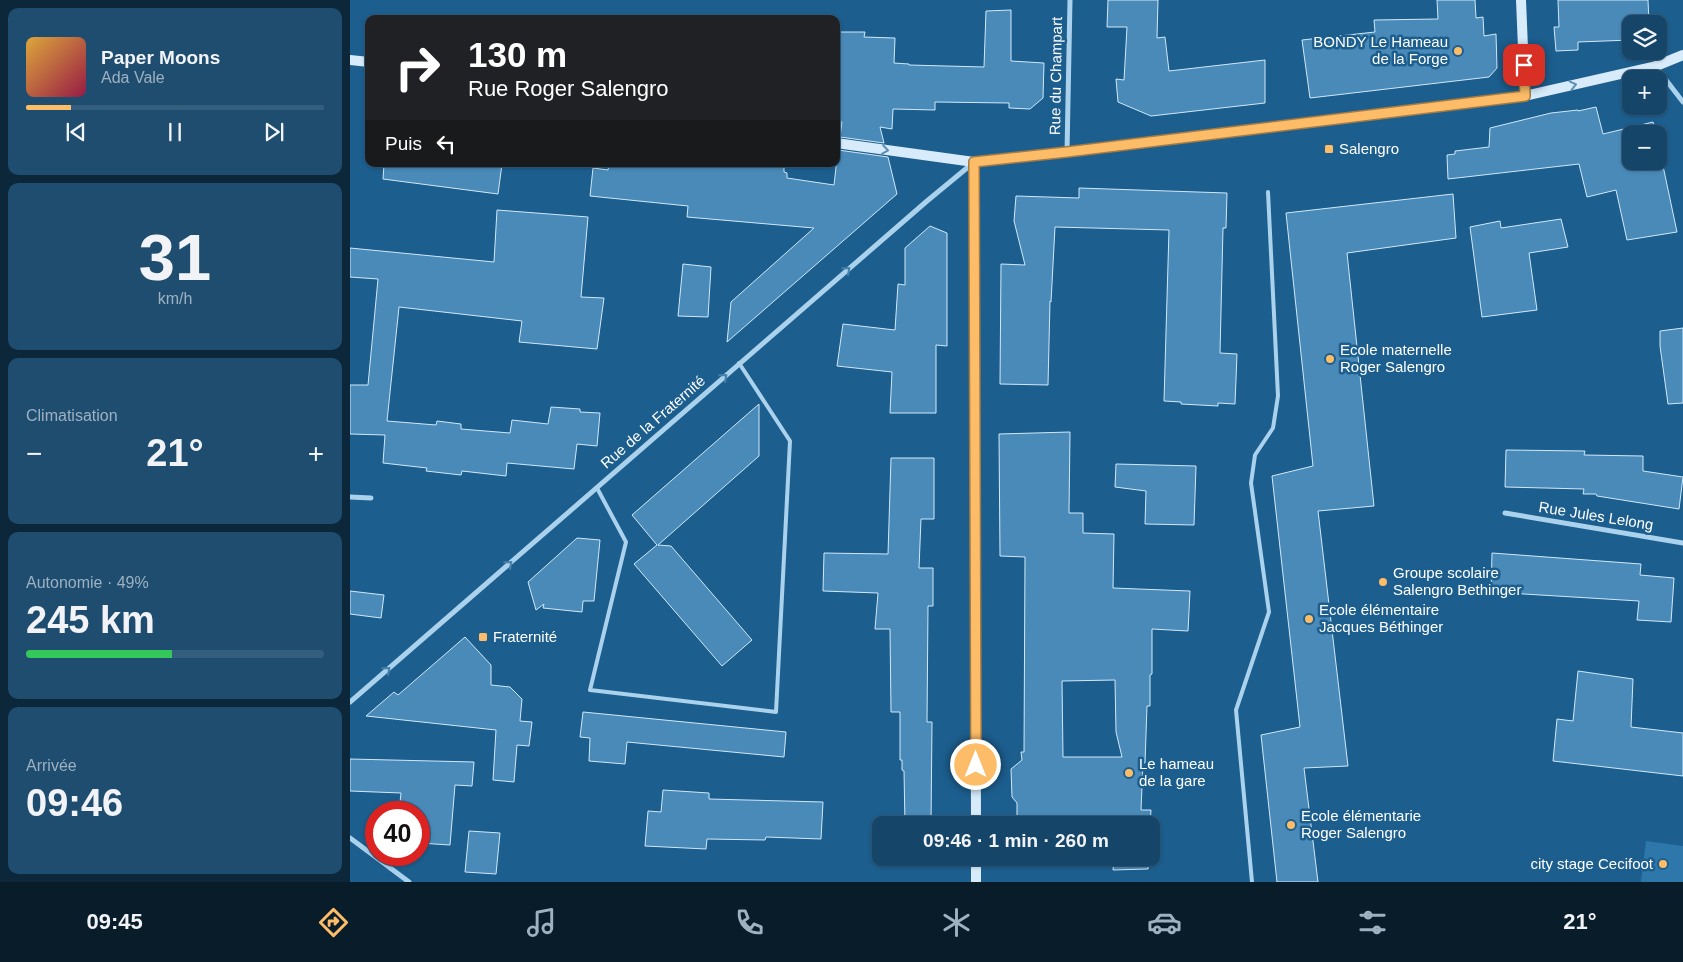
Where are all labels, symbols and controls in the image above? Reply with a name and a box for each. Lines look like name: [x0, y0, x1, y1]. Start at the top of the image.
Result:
map controls: [1622, 15, 1667, 170]
button: layers: [1622, 15, 1667, 60]
street label: Rue du Champart: [1046, 16, 1065, 135]
place label: BONDY Le Hameau de la Forge: [1313, 33, 1448, 67]
icon: right: [385, 35, 450, 100]
text: 130 m: [468, 35, 567, 74]
pin: [1503, 44, 1545, 86]
marker: BONDY Le Hameau de la Forge: [1452, 45, 1464, 57]
text: Paper Moons: [101, 47, 220, 68]
icon: arrive: [1510, 51, 1538, 79]
text: Ada Vale: [101, 69, 165, 86]
button: +: [1622, 70, 1667, 115]
text: Rue Roger Salengro: [468, 76, 669, 101]
one-way arrow: [1568, 80, 1577, 91]
icon: previous: [62, 118, 90, 146]
icon: pause: [161, 118, 189, 146]
icon: next: [260, 118, 288, 146]
button: −: [1622, 125, 1667, 170]
icon: left: [432, 130, 460, 158]
text: Puis: [385, 133, 422, 154]
place label: Salengro: [1339, 140, 1399, 157]
marker: Salengro: [1323, 143, 1335, 155]
one-way arrow: [880, 144, 889, 154]
text: 31: [139, 221, 211, 294]
one-way arrow: [841, 267, 850, 276]
text: km/h: [158, 290, 192, 307]
place label: Ecole maternelle Roger Salengro: [1340, 341, 1452, 375]
marker: Ecole maternelle Roger Salengro: [1324, 353, 1336, 365]
street label: Rue de la Fraternité: [597, 372, 708, 472]
one-way arrow: [719, 373, 728, 382]
text: Climatisation: [26, 407, 118, 424]
text: 21°: [146, 432, 204, 474]
text: −: [26, 438, 42, 469]
text: +: [308, 438, 324, 469]
street label: Rue Jules Lelong: [1538, 498, 1655, 533]
one-way arrow: [504, 560, 513, 569]
place label: Groupe scolaire Salengro Bethinger: [1393, 564, 1521, 598]
text: Autonomie · 49%: [26, 574, 149, 591]
marker: Groupe scolaire Salengro Bethinger: [1377, 576, 1389, 588]
text: 245 km: [26, 599, 155, 641]
place label: Ecole élémentaire Jacques Béthinger: [1319, 601, 1443, 635]
marker: Ecole élémentaire Jacques Béthinger: [1303, 613, 1315, 625]
place label: Fraternité: [493, 628, 557, 645]
marker: Fraternité: [477, 631, 489, 643]
one-way arrow: [381, 667, 390, 676]
position arrow: [949, 738, 1001, 790]
place label: Le hameau de la gare: [1139, 755, 1214, 789]
text: Arrivée: [26, 757, 77, 774]
marker: Le hameau de la gare: [1123, 767, 1135, 779]
text: 09:46: [26, 782, 123, 824]
speed limit sign: 40: [365, 801, 430, 866]
place label: Ecole élémentarie Roger Salengro: [1301, 807, 1421, 841]
marker: Ecole élémentarie Roger Salengro: [1285, 819, 1297, 831]
text: 09:46 · 1 min · 260 m: [923, 830, 1109, 851]
place label: city stage Cecifoot: [1530, 855, 1654, 872]
marker: city stage Cecifoot: [1657, 858, 1669, 870]
icon: directions: [316, 905, 351, 940]
icon: music: [524, 905, 559, 940]
icon: phone: [732, 905, 767, 940]
icon: climate: [939, 905, 974, 940]
icon: car: [1147, 905, 1182, 940]
icon: filters: [1355, 905, 1390, 940]
text: 09:45: [86, 909, 143, 934]
text: 21°: [1563, 909, 1596, 934]

